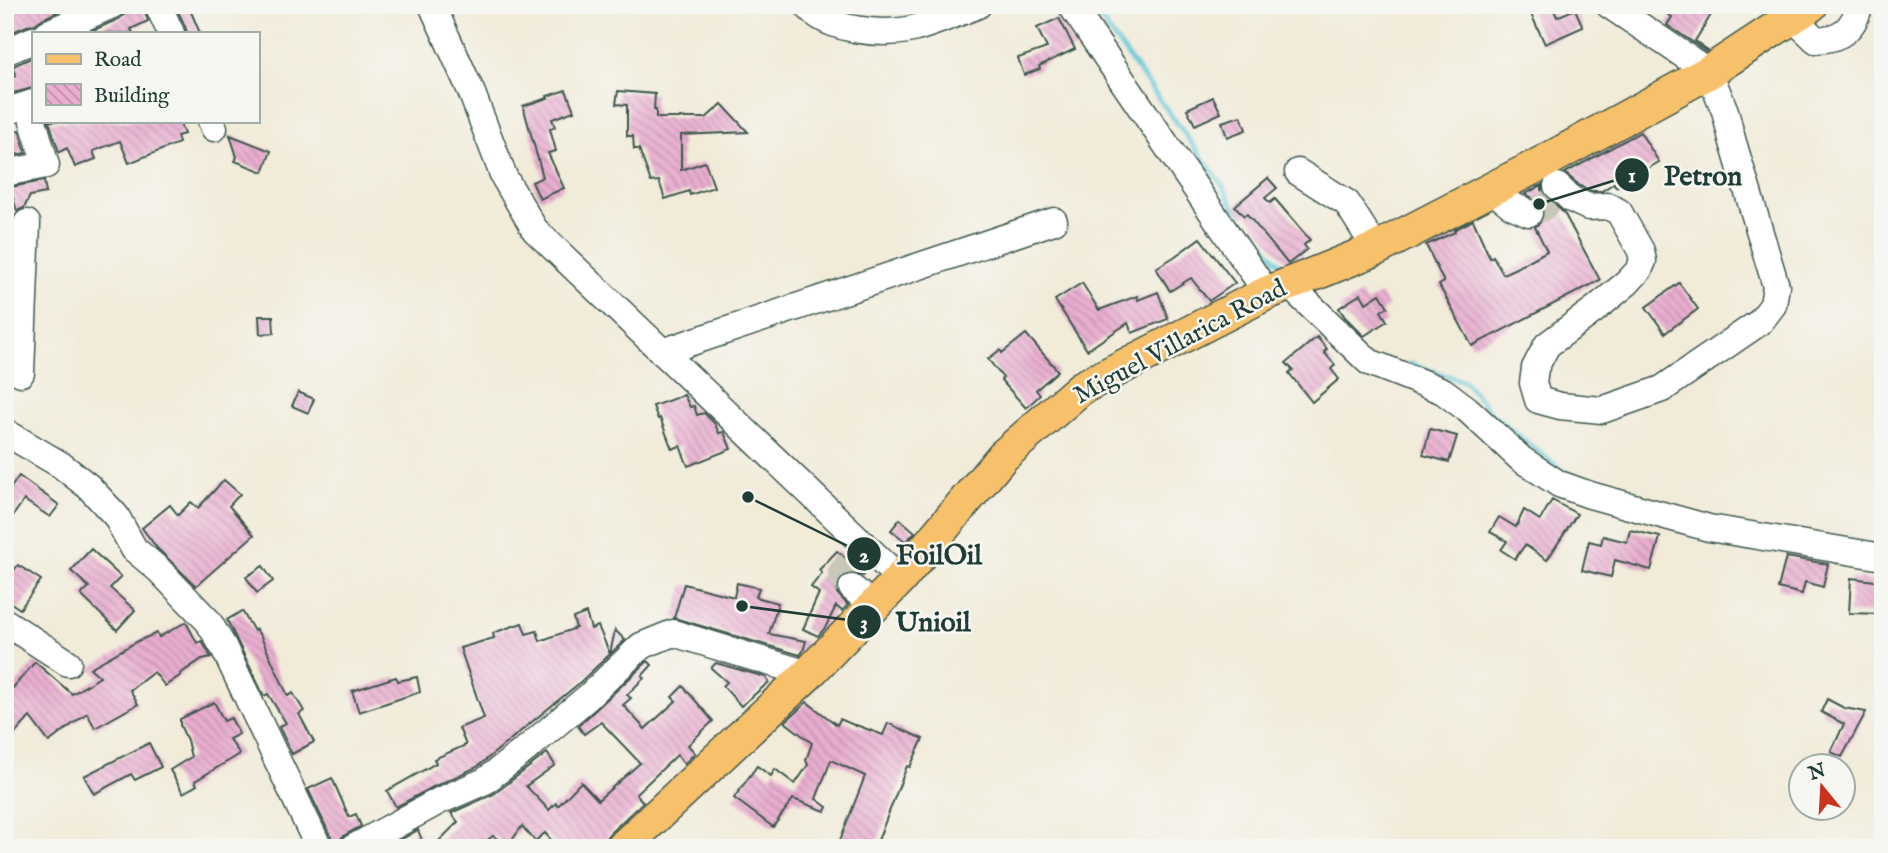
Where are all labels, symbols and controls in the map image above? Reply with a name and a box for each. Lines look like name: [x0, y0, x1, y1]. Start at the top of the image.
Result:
legend: [32, 32, 259, 122]
text: Road: [94, 47, 142, 74]
text: Building: [94, 83, 170, 110]
callout: Petron: [1614, 150, 1756, 199]
text: Petron: [1664, 160, 1742, 195]
text: 1: [1628, 163, 1636, 190]
street label: Miguel Villarica Road: [1068, 272, 1292, 412]
callout: FoilOil: [847, 530, 996, 579]
text: FoilOil: [896, 539, 983, 574]
text: 2: [859, 543, 869, 570]
callout: Unioil: [846, 597, 985, 646]
text: Unioil: [895, 606, 972, 641]
text: 3: [860, 610, 868, 637]
north arrow: [1786, 752, 1856, 822]
text: N: [1805, 759, 1829, 787]

